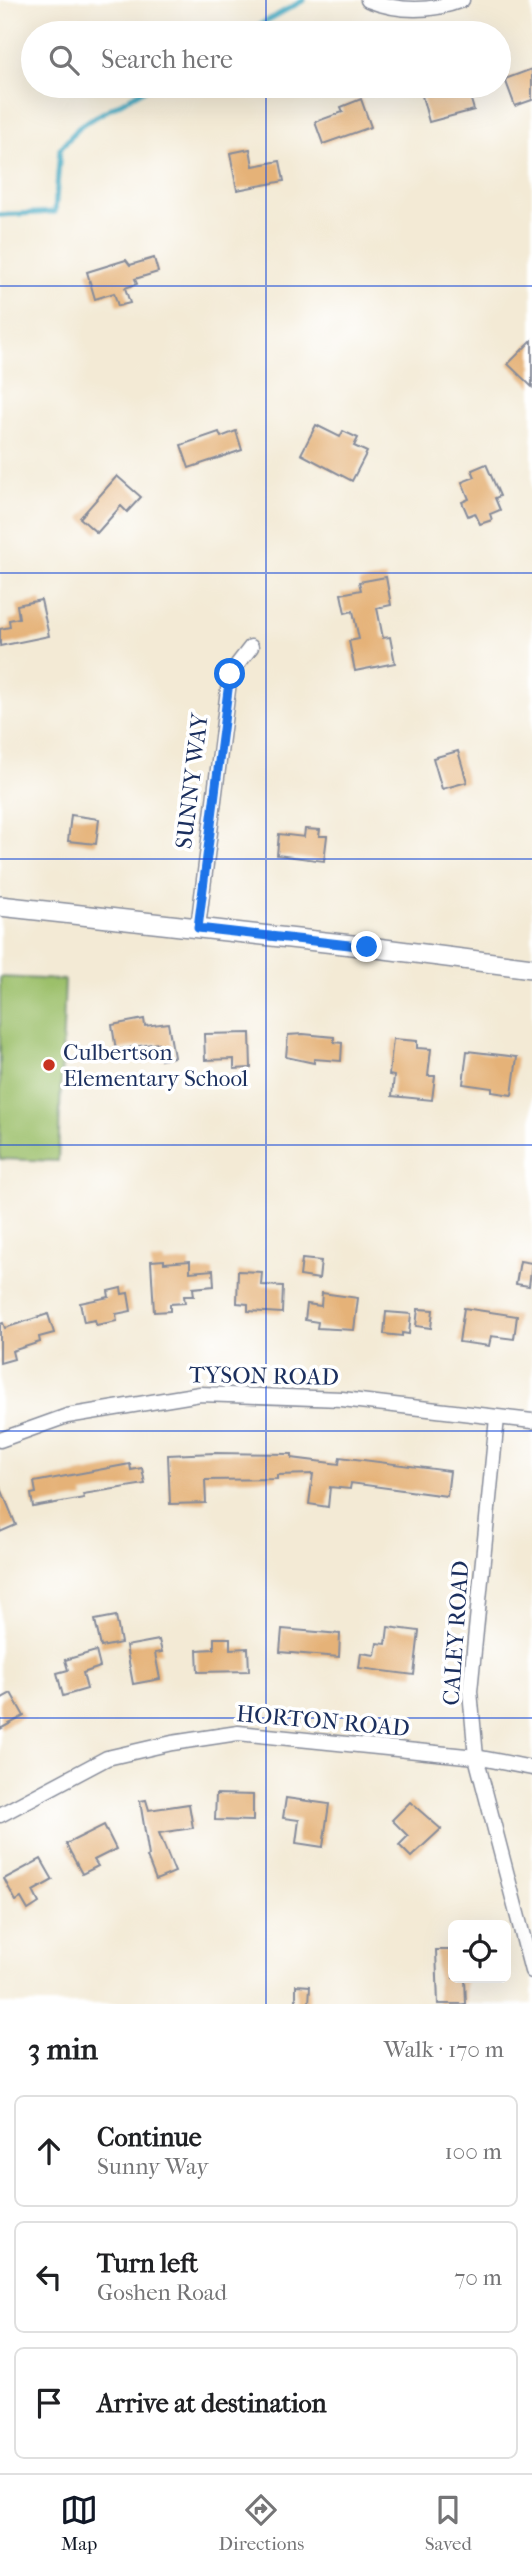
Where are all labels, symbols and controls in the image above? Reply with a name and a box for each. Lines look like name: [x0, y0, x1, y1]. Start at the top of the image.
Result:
search box: [21, 21, 511, 98]
icon: search: [45, 41, 83, 79]
text: Search here: [101, 44, 233, 75]
route start: [214, 658, 245, 689]
street label: SUNNY WAY: [170, 710, 214, 850]
route end: [351, 931, 382, 962]
place label: Culbertson Elementary School: [63, 1039, 249, 1092]
marker: Culbertson Elementary School: [41, 1057, 57, 1073]
street label: TYSON ROAD: [189, 1361, 339, 1391]
street label: CALEY ROAD: [437, 1560, 475, 1706]
street label: HORTON ROAD: [235, 1700, 411, 1742]
map controls: [448, 1920, 511, 1983]
button: locate: [448, 1920, 511, 1983]
text: 3 min: [28, 2032, 98, 2067]
text: Walk · 170 m: [384, 2036, 504, 2063]
text: Continue: [97, 2122, 202, 2153]
icon: ahead: [30, 2132, 68, 2170]
text: 100 m: [444, 2138, 502, 2165]
text: Sunny Way: [97, 2153, 209, 2180]
text: Turn left: [97, 2248, 198, 2279]
icon: left: [30, 2258, 68, 2296]
text: 70 m: [454, 2264, 502, 2291]
text: Goshen Road: [97, 2279, 227, 2306]
icon: arrive: [30, 2384, 68, 2422]
text: Arrive at destination: [97, 2388, 327, 2419]
tab: Map: [60, 2491, 98, 2555]
tab: Directions: [219, 2491, 304, 2555]
tab: Saved: [425, 2491, 472, 2555]

